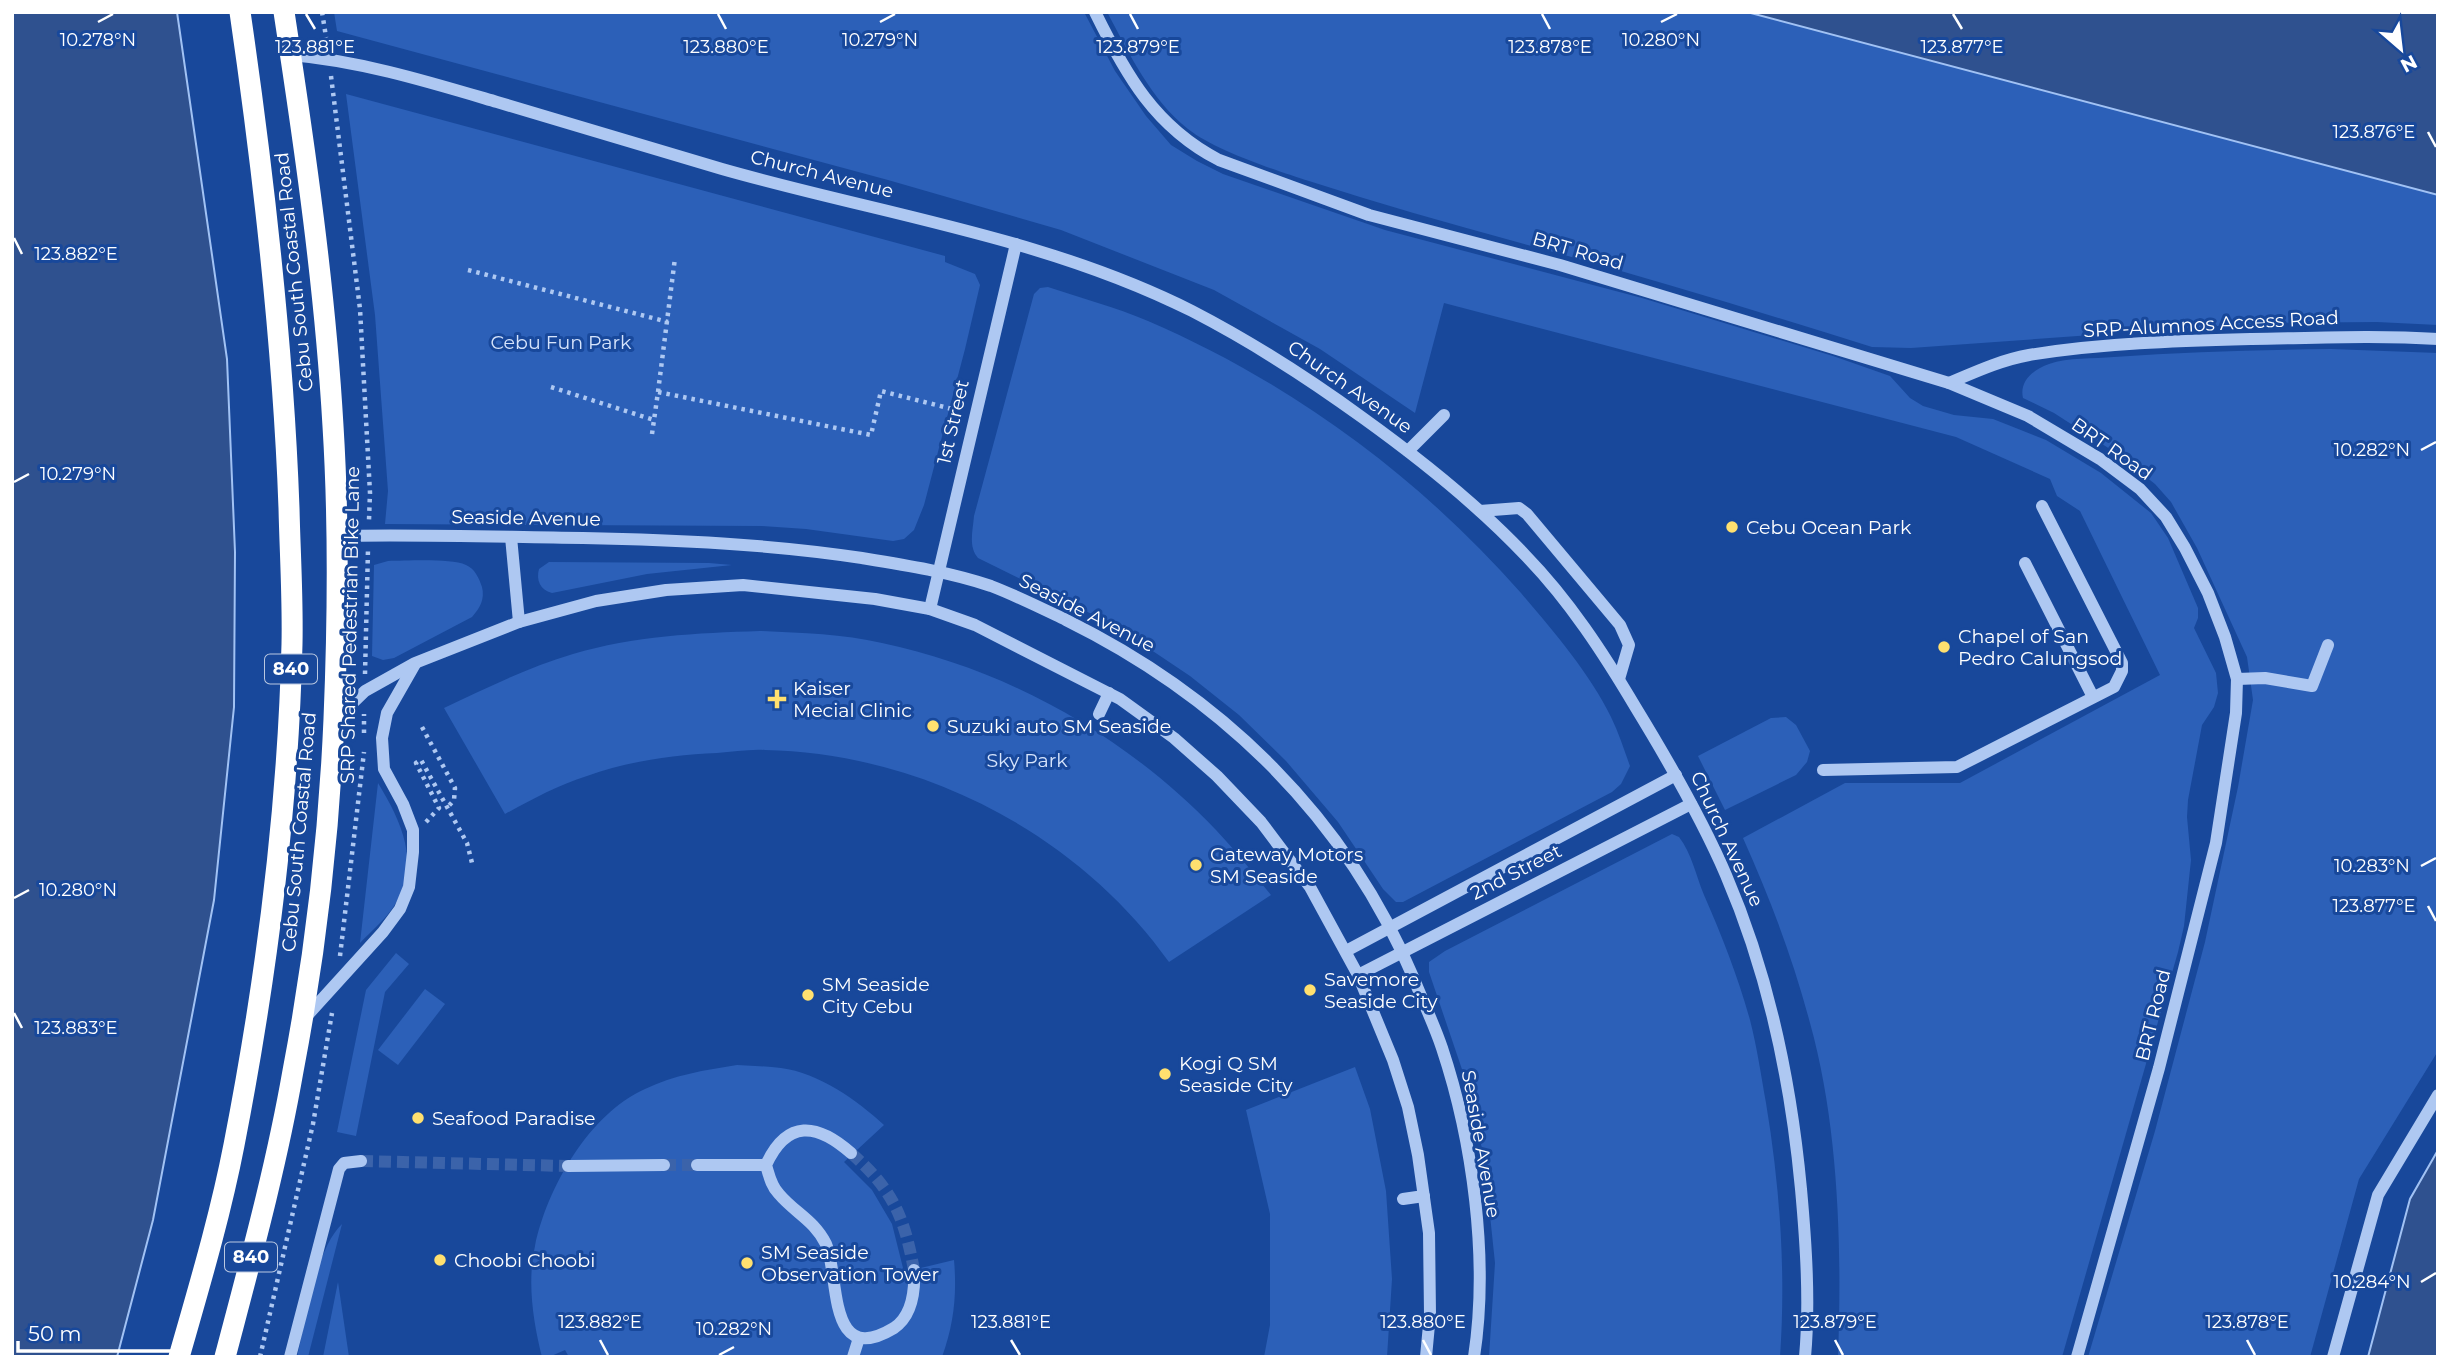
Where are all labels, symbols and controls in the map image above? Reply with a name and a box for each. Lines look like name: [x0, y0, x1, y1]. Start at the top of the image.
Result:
north arrow: [2366, 14, 2436, 84]
text: 10.278°N: [60, 29, 136, 51]
text: 10.279°N: [842, 29, 918, 51]
text: 10.280°N: [1622, 29, 1700, 51]
text: 123.881°E: [275, 36, 355, 58]
text: 123.880°E: [683, 36, 769, 58]
text: 123.879°E: [1096, 36, 1180, 58]
text: 123.878°E: [1508, 36, 1592, 58]
text: 123.877°E: [1920, 36, 2004, 58]
text: N: [2397, 50, 2421, 77]
text: 123.876°E: [2333, 121, 2415, 143]
street label: Church Avenue: [748, 145, 896, 203]
street label: Cebu South Coastal Road: [270, 151, 318, 393]
street label: BRT Road: [1530, 227, 1626, 275]
text: 123.882°E: [34, 243, 118, 265]
street label: SRP-Alumnos Access Road: [2083, 306, 2339, 342]
park label: Cebu Fun Park: [491, 331, 632, 354]
street label: Church Avenue: [1283, 336, 1417, 438]
street label: 1st Street: [932, 377, 974, 467]
street label: BRT Road: [2067, 413, 2157, 485]
text: 10.282°N: [2334, 439, 2410, 461]
text: 10.279°N: [40, 463, 116, 485]
street label: SRP Shared Pedestrian Bike Lane: [336, 466, 364, 784]
street label: Seaside Avenue: [451, 505, 601, 531]
place label: Cebu Ocean Park: [1746, 516, 1912, 539]
marker: Cebu Ocean Park: [1724, 519, 1740, 535]
street label: Seaside Avenue: [1015, 569, 1159, 657]
place label: Chapel of San Pedro Calungsod: [1958, 625, 2122, 670]
marker: Chapel of San Pedro Calungsod: [1936, 639, 1952, 655]
road number: 840: [265, 654, 317, 684]
place label: Kaiser Mecial Clinic: [793, 677, 912, 722]
marker: Kaiser Mecial Clinic: [767, 689, 787, 709]
street label: Cebu South Coastal Road: [277, 711, 321, 953]
place label: Suzuki auto SM Seaside: [947, 715, 1171, 738]
marker: Suzuki auto SM Seaside: [925, 718, 941, 734]
park label: Sky Park: [986, 749, 1068, 772]
street label: Church Avenue: [1686, 768, 1768, 910]
street label: 2nd Street: [1467, 839, 1566, 905]
place label: Gateway Motors SM Seaside: [1210, 843, 1363, 888]
text: 10.283°N: [2334, 855, 2410, 877]
marker: Gateway Motors SM Seaside: [1188, 857, 1204, 873]
text: 10.280°N: [39, 879, 117, 901]
text: 123.877°E: [2332, 895, 2416, 917]
street label: BRT Road: [2131, 967, 2175, 1063]
place label: Savemore Seaside City: [1324, 968, 1438, 1013]
place label: SM Seaside City Cebu: [822, 973, 930, 1018]
marker: Savemore Seaside City: [1302, 982, 1318, 998]
marker: SM Seaside City Cebu: [800, 987, 816, 1003]
text: 123.883°E: [34, 1017, 118, 1039]
place label: Kogi Q SM Seaside City: [1179, 1052, 1293, 1097]
marker: Kogi Q SM Seaside City: [1157, 1066, 1173, 1082]
street label: Seaside Avenue: [1457, 1068, 1505, 1220]
place label: Seafood Paradise: [432, 1107, 595, 1130]
marker: Seafood Paradise: [410, 1110, 426, 1126]
place label: SM Seaside Observation Tower: [761, 1241, 939, 1286]
road number: 840: [225, 1242, 277, 1272]
place label: Choobi Choobi: [454, 1249, 595, 1272]
marker: Choobi Choobi: [432, 1252, 448, 1268]
marker: SM Seaside Observation Tower: [739, 1255, 755, 1271]
text: 10.284°N: [2333, 1271, 2411, 1293]
scale bar: [18, 1310, 184, 1354]
text: 123.882°E: [558, 1311, 642, 1333]
text: 123.881°E: [971, 1311, 1051, 1333]
text: 123.880°E: [1380, 1311, 1466, 1333]
text: 123.879°E: [1793, 1311, 1877, 1333]
text: 123.878°E: [2205, 1311, 2289, 1333]
text: 10.282°N: [696, 1318, 772, 1340]
text: 50 m: [28, 1321, 82, 1346]

